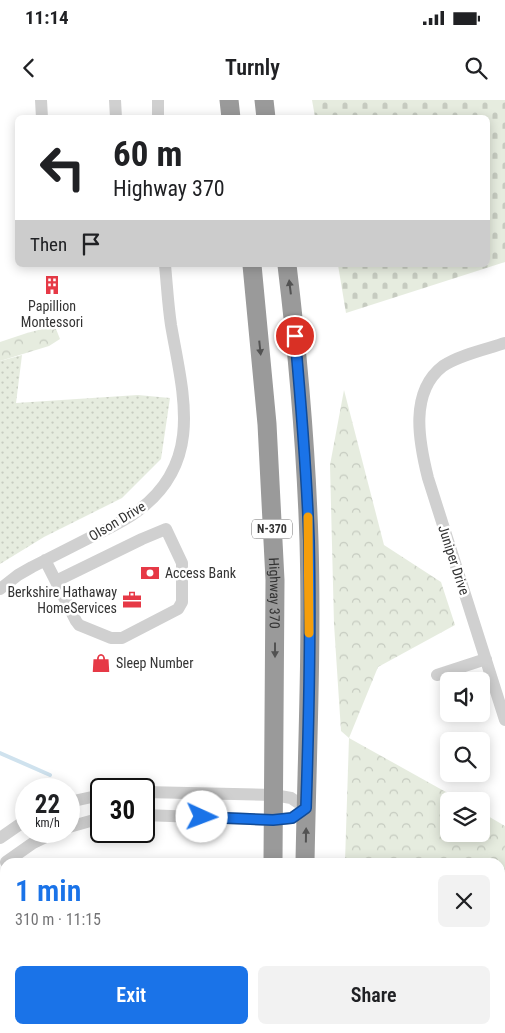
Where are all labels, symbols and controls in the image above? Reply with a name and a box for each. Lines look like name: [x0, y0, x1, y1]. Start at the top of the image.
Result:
text: 11:14: [25, 6, 69, 29]
icon: back: [15, 54, 43, 82]
icon: search: [462, 54, 490, 82]
text: Turnly: [225, 55, 280, 80]
text: 60 m: [113, 134, 182, 175]
icon: left: [30, 135, 95, 200]
text: Highway 370: [113, 176, 225, 201]
icon: arrive: [77, 230, 105, 258]
text: Then: [30, 233, 67, 256]
building icon: Papillion Montessori: [41, 274, 63, 296]
one-way arrow: [286, 279, 294, 295]
place label: Papillion Montessori: [21, 298, 83, 330]
pin: [274, 315, 316, 357]
icon: arrive: [281, 322, 309, 350]
one-way arrow: [257, 341, 265, 357]
street label: Olson Drive: [86, 498, 148, 544]
road number: N-370: [252, 519, 292, 538]
street label: Juniper Drive: [435, 523, 473, 597]
street label: Highway 370: [266, 557, 283, 629]
bank icon: Access Bank: [139, 562, 161, 584]
place label: Access Bank: [165, 565, 237, 581]
place label: Berkshire Hathaway HomeServices: [7, 584, 117, 616]
office icon: Berkshire Hathaway HomeServices: [121, 589, 143, 611]
one-way arrow: [271, 643, 279, 659]
shop icon: Sleep Number: [90, 652, 112, 674]
place label: Sleep Number: [116, 655, 193, 671]
map controls: [440, 672, 490, 842]
button: sound: [440, 672, 490, 722]
button: search: [440, 732, 490, 782]
speed limit sign: 30: [90, 778, 155, 843]
text: 22: [35, 790, 60, 819]
position arrow: [175, 790, 227, 842]
button: layers: [440, 792, 490, 842]
text: km/h: [35, 816, 60, 830]
one-way arrow: [302, 827, 310, 843]
text: 1 min: [15, 873, 81, 908]
button: close: [438, 875, 490, 927]
text: 310 m · 11:15: [15, 910, 101, 929]
button: Exit: [15, 966, 248, 1024]
button: Share: [258, 966, 490, 1024]

